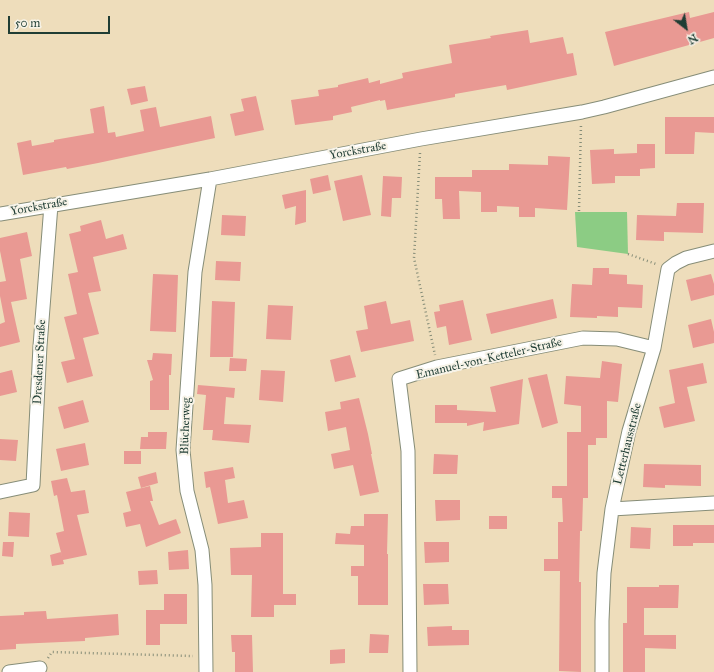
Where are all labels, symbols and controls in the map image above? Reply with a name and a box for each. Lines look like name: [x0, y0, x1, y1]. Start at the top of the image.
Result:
scale bar: [10, 8, 112, 34]
north arrow: [666, 8, 706, 48]
text: 50 m: [15, 16, 40, 30]
text: N: [685, 31, 700, 47]
street label: Yorckstraße: [328, 139, 388, 163]
street label: Yorckstraße: [9, 195, 69, 219]
street label: Dresdener Straße: [31, 319, 49, 405]
street label: Emanuel-von-Ketteler-Straße: [415, 335, 563, 383]
street label: Blücherweg: [178, 397, 194, 455]
street label: Letterhausstraße: [611, 402, 645, 486]

